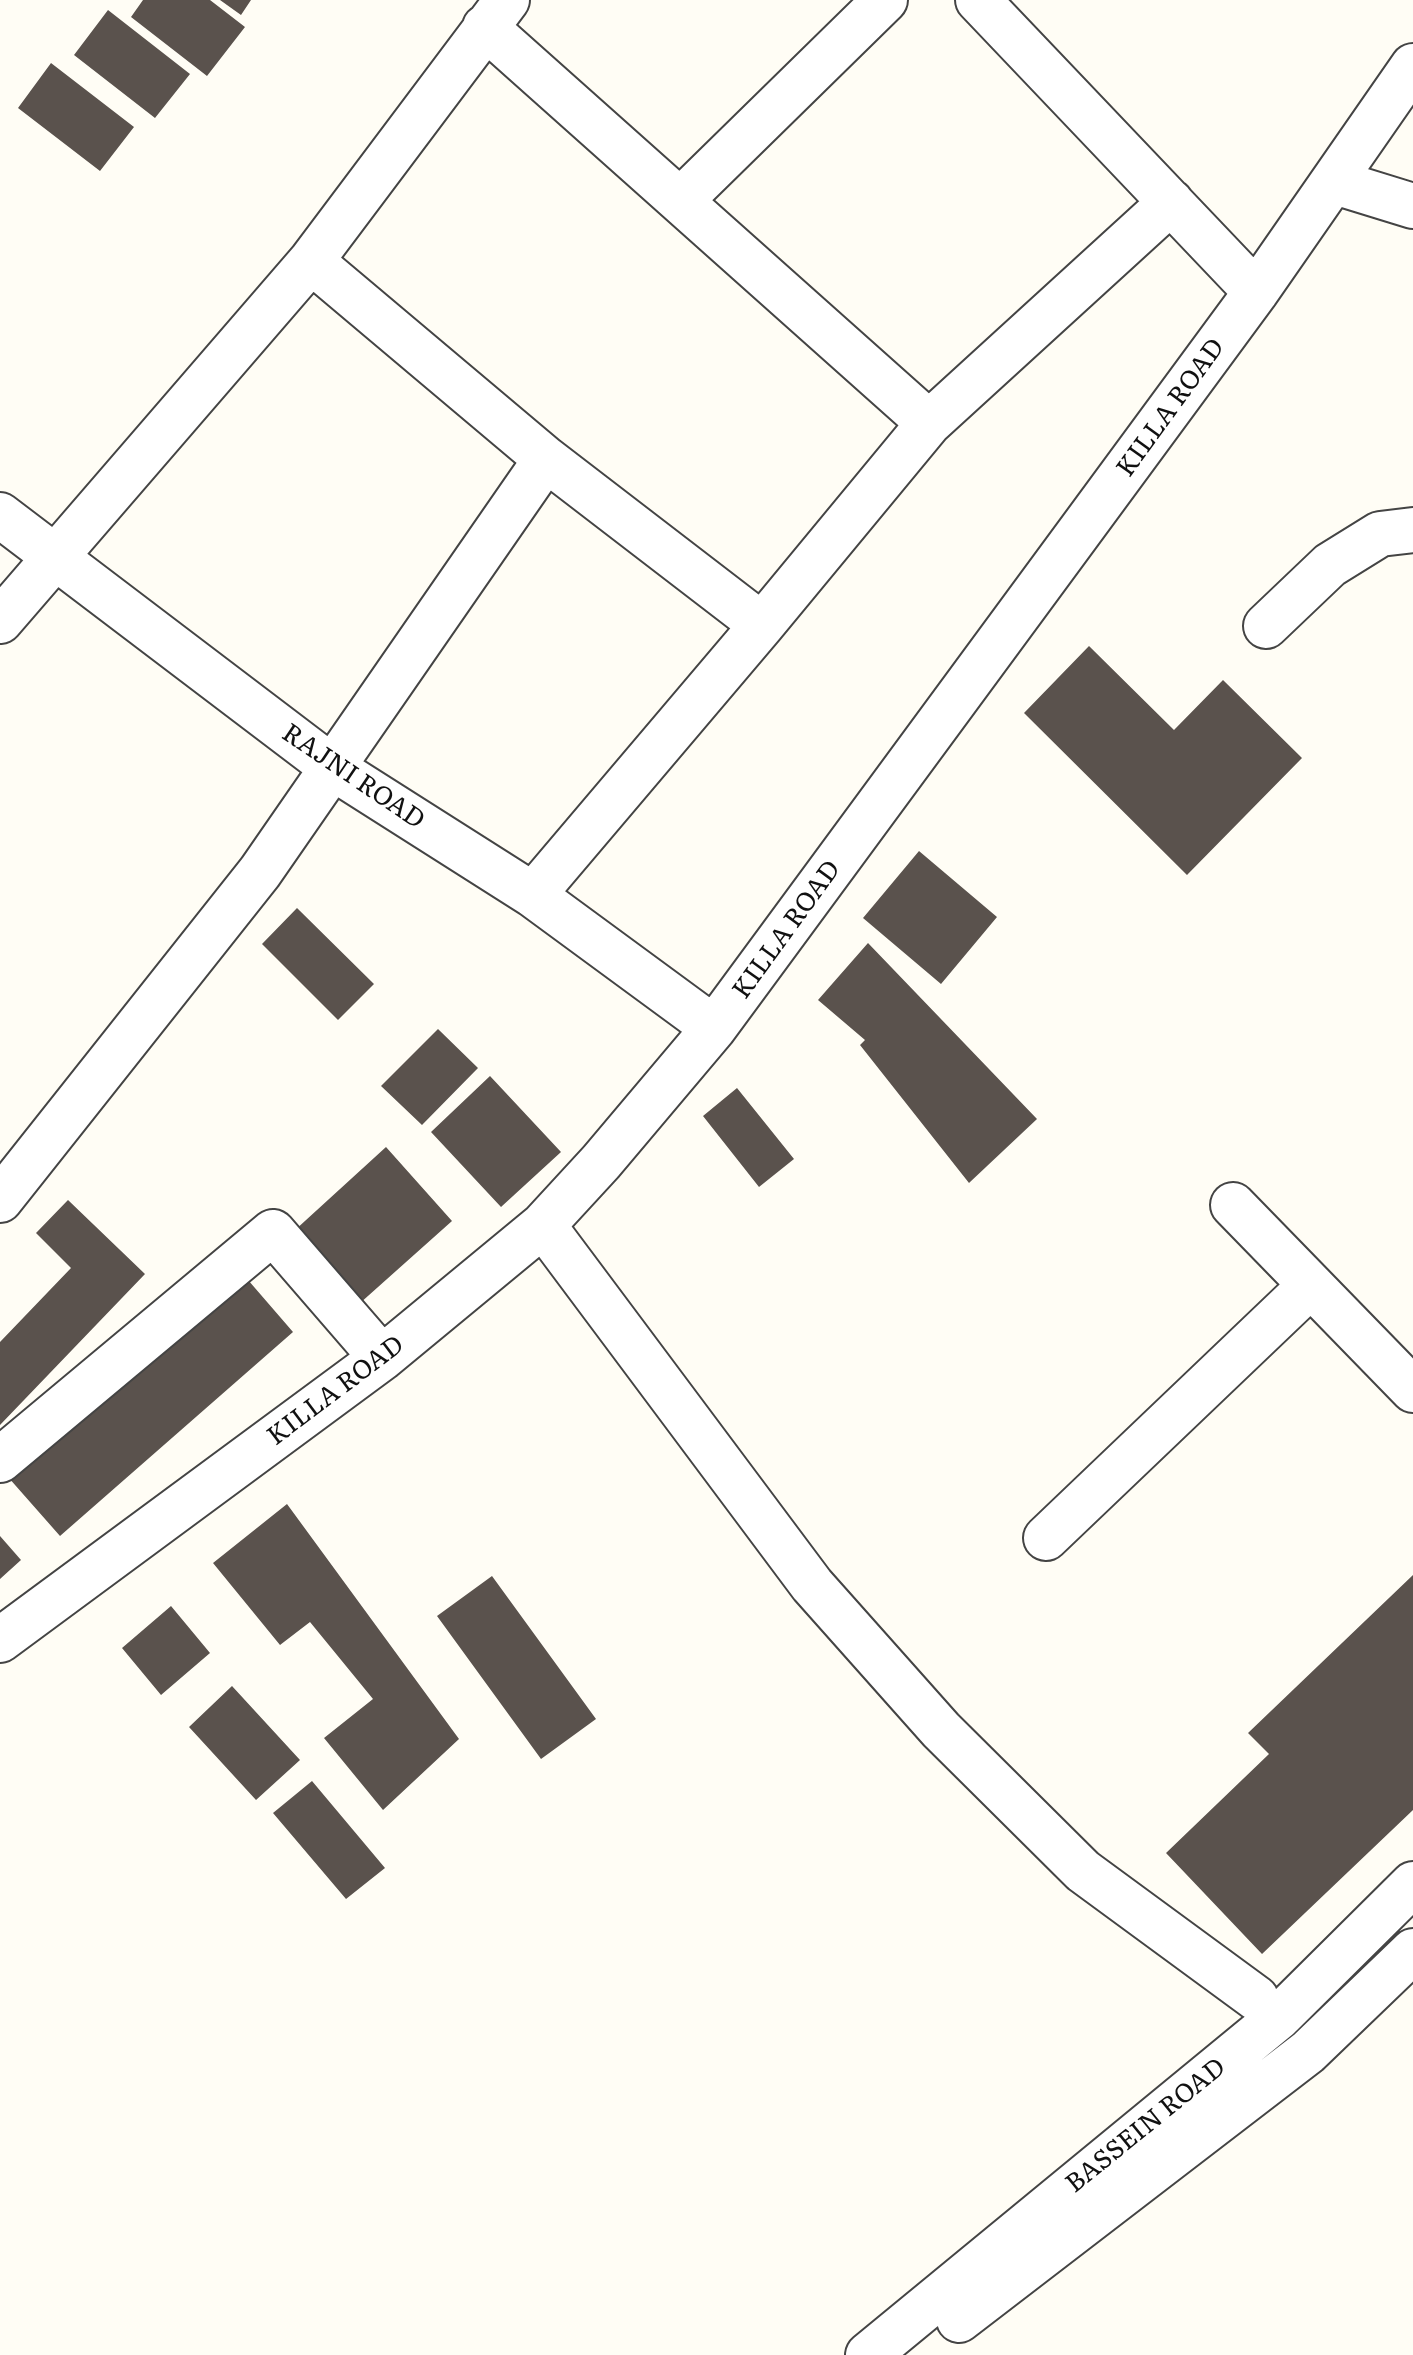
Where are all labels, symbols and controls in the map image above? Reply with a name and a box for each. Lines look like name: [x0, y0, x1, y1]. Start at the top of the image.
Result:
street label: KILLA ROAD: [1110, 333, 1232, 483]
street label: RAJNI ROAD: [276, 718, 430, 836]
street label: KILLA ROAD: [726, 855, 848, 1005]
street label: KILLA ROAD: [261, 1329, 411, 1453]
street label: BASSEIN ROAD: [1060, 2052, 1232, 2200]

